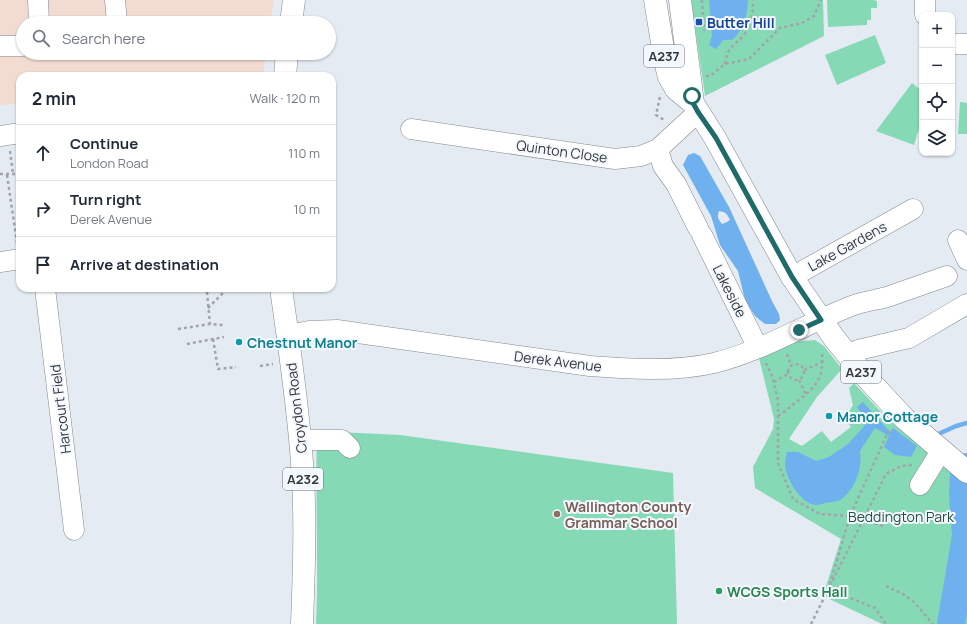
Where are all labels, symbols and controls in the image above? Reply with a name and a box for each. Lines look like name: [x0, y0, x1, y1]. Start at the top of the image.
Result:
map controls: [919, 12, 955, 156]
button: +: [919, 12, 955, 48]
place label: Butter Hill: [707, 13, 775, 32]
search box: [16, 16, 336, 60]
marker: Butter Hill: [694, 17, 704, 27]
icon: search: [30, 27, 52, 49]
text: Search here: [62, 28, 145, 49]
road number: A237: [644, 45, 684, 67]
button: −: [919, 48, 955, 84]
button: locate: [919, 84, 955, 120]
text: 2 min: [32, 87, 76, 110]
route start: [683, 87, 701, 105]
text: Walk · 120 m: [250, 89, 320, 107]
button: layers: [919, 120, 955, 156]
text: Continue: [70, 133, 138, 154]
street label: Quinton Close: [515, 135, 609, 167]
icon: ahead: [32, 142, 54, 164]
text: 110 m: [288, 144, 320, 162]
text: London Road: [70, 154, 149, 172]
text: Turn right: [70, 189, 141, 210]
icon: right: [32, 198, 54, 220]
text: 10 m: [293, 200, 320, 218]
text: Derek Avenue: [70, 210, 152, 228]
street label: Lake Gardens: [804, 217, 890, 275]
icon: arrive: [32, 254, 54, 276]
text: Arrive at destination: [70, 254, 219, 275]
street label: Lakeside: [709, 261, 751, 321]
route end: [790, 321, 808, 339]
place label: Chestnut Manor: [247, 333, 358, 352]
marker: Chestnut Manor: [234, 337, 244, 347]
street label: Derek Avenue: [513, 346, 603, 376]
road number: A237: [841, 361, 881, 383]
street label: Croydon Road: [281, 362, 311, 454]
street label: Harcourt Field: [45, 363, 75, 455]
place label: Manor Cottage: [837, 407, 938, 426]
marker: Manor Cottage: [824, 411, 834, 421]
road number: A232: [283, 468, 323, 490]
place label: Wallington County Grammar School: [565, 497, 691, 532]
park label: Beddington Park: [848, 507, 955, 526]
marker: Wallington County Grammar School: [552, 509, 562, 519]
place label: WCGS Sports Hall: [727, 582, 848, 601]
marker: WCGS Sports Hall: [714, 586, 724, 596]

